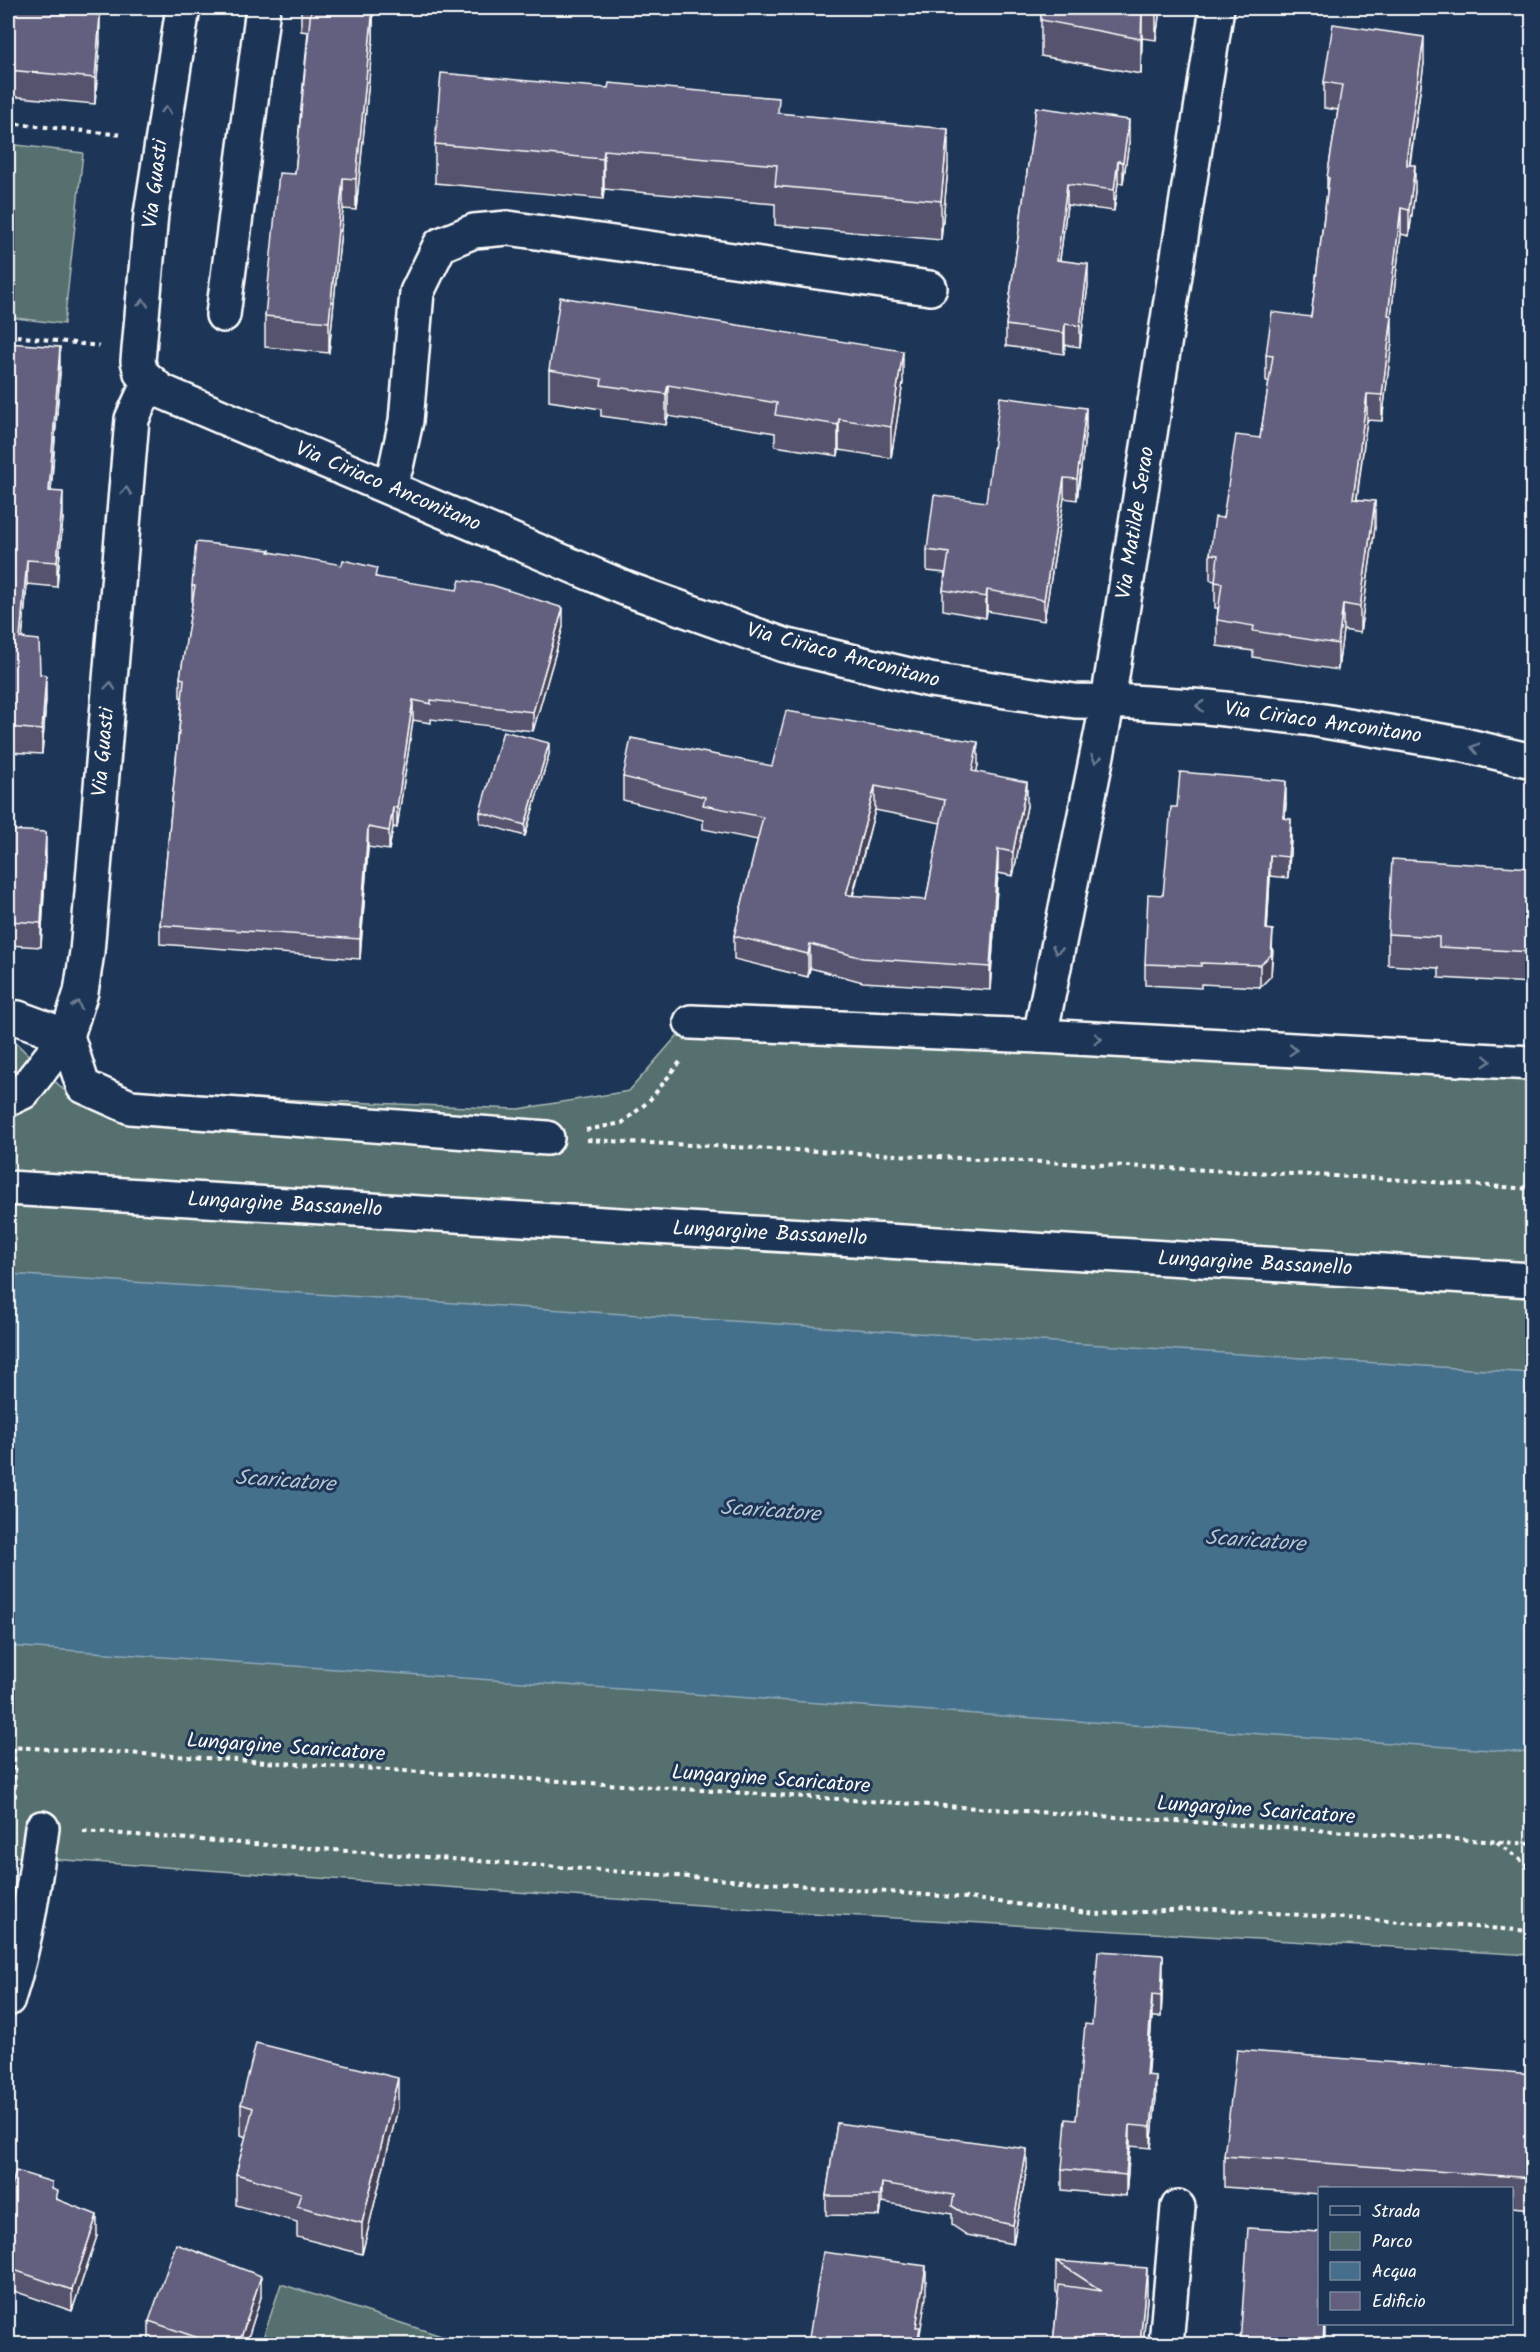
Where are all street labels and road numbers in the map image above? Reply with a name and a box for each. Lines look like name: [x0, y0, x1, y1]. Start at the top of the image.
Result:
street label: Via Guasti: [134, 137, 178, 230]
street label: Via Ciriaco Anconitano: [290, 433, 486, 541]
street label: Via Matilde Serao: [1108, 444, 1164, 602]
street label: Via Ciriaco Anconitano: [743, 614, 943, 698]
street label: Via Ciriaco Anconitano: [1222, 693, 1424, 753]
street label: Via Guasti: [84, 705, 124, 798]
street label: Lungargine Bassanello: [187, 1183, 383, 1227]
street label: Lungargine Bassanello: [672, 1212, 868, 1256]
street label: Lungargine Bassanello: [1157, 1242, 1353, 1286]
street label: Lungargine Scaricatore: [186, 1725, 387, 1771]
street label: Lungargine Scaricatore: [671, 1757, 872, 1803]
street label: Lungargine Scaricatore: [1156, 1788, 1357, 1834]

